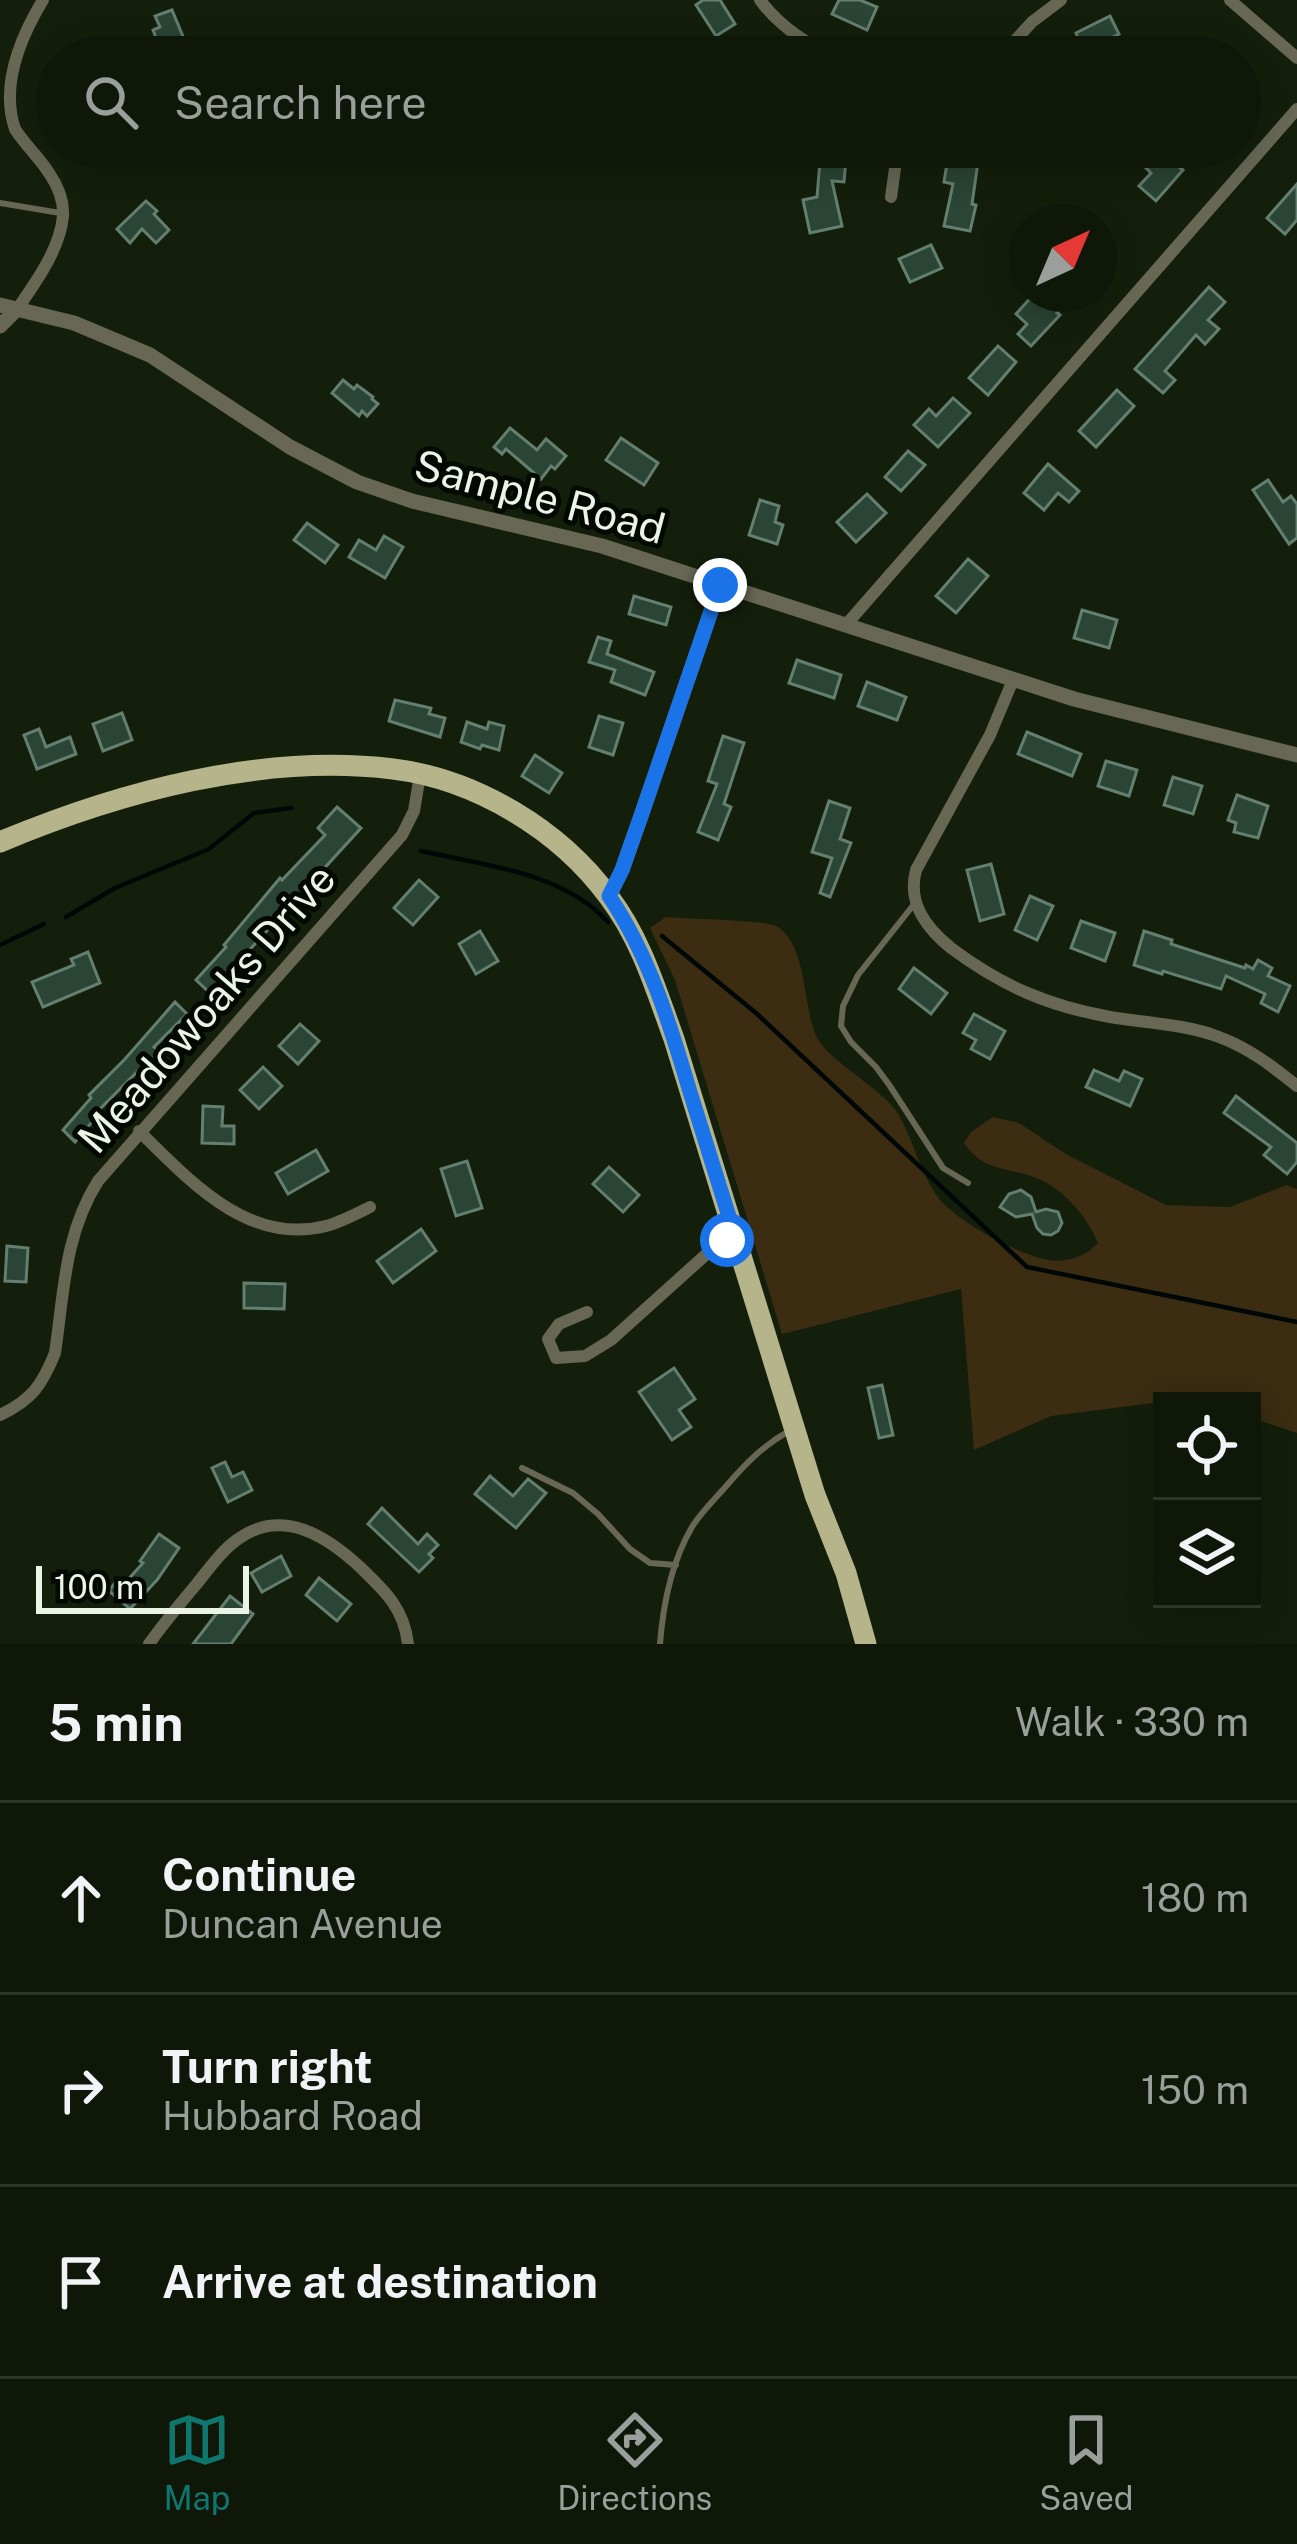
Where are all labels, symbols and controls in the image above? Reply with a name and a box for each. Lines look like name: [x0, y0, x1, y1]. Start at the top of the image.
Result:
search box: [36, 36, 1261, 168]
icon: search: [78, 69, 144, 135]
text: Search here: [174, 76, 427, 129]
north arrow: [1009, 204, 1117, 312]
street label: Sample Road: [409, 439, 671, 553]
route end: [693, 558, 747, 612]
street label: Meadowoaks Drive: [67, 854, 345, 1162]
route start: [700, 1213, 754, 1267]
map controls: [1153, 1392, 1261, 1608]
button: locate: [1153, 1392, 1261, 1500]
button: layers: [1153, 1500, 1261, 1608]
scale bar: [36, 1560, 249, 1613]
text: 100 m: [54, 1568, 144, 1606]
text: 5 min: [48, 1693, 184, 1752]
text: Walk · 330 m: [1015, 1699, 1249, 1745]
text: Continue: [162, 1848, 356, 1901]
icon: ahead: [48, 1865, 114, 1931]
text: 180 m: [1141, 1875, 1249, 1921]
text: Duncan Avenue: [162, 1901, 443, 1947]
text: Turn right: [162, 2040, 373, 2093]
icon: right: [48, 2057, 114, 2123]
text: 150 m: [1141, 2067, 1249, 2113]
text: Hubbard Road: [162, 2093, 423, 2139]
icon: arrive: [48, 2249, 114, 2315]
text: Arrive at destination: [162, 2255, 598, 2308]
tab: Map: [163, 2407, 230, 2517]
tab: Directions: [557, 2407, 712, 2517]
tab: Saved: [1039, 2407, 1134, 2517]

